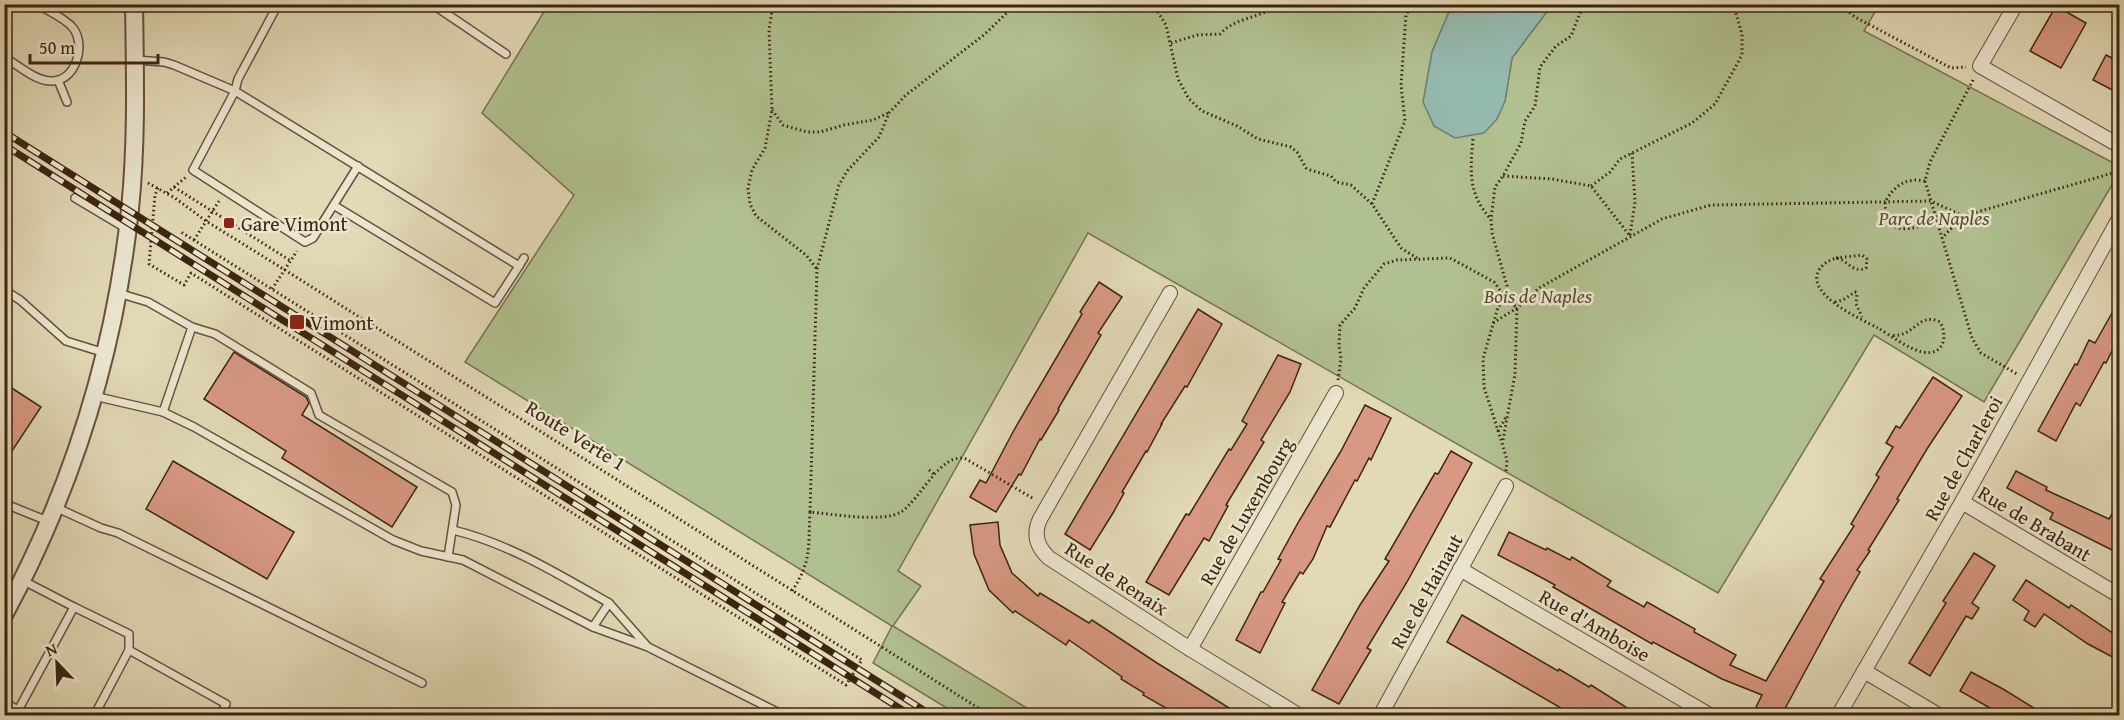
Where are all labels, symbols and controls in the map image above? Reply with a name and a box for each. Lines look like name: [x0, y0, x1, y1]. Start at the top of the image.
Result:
scale bar: [30, 27, 158, 65]
text: 50 m: [39, 34, 75, 61]
park label: Parc de Naples: [1878, 203, 1990, 232]
place label: Gare Vimont: [241, 209, 348, 238]
marker: Gare Vimont: [222, 216, 236, 230]
park label: Bois de Naples: [1483, 281, 1593, 310]
place label: Vimont: [310, 308, 374, 337]
marker: Vimont: [288, 313, 306, 331]
street label: Rue de Charleroi: [1917, 390, 2010, 526]
street label: Route Verte 1: [520, 393, 632, 477]
street label: Rue de Luxembourg: [1192, 432, 1300, 590]
street label: Rue de Brabant: [1973, 478, 2097, 568]
street label: Rue de Hainaut: [1382, 528, 1470, 654]
street label: Rue de Renaix: [1060, 534, 1175, 623]
street label: Rue d'Amboise: [1534, 581, 1656, 669]
north arrow: [27, 633, 87, 693]
text: N: [42, 636, 61, 662]

